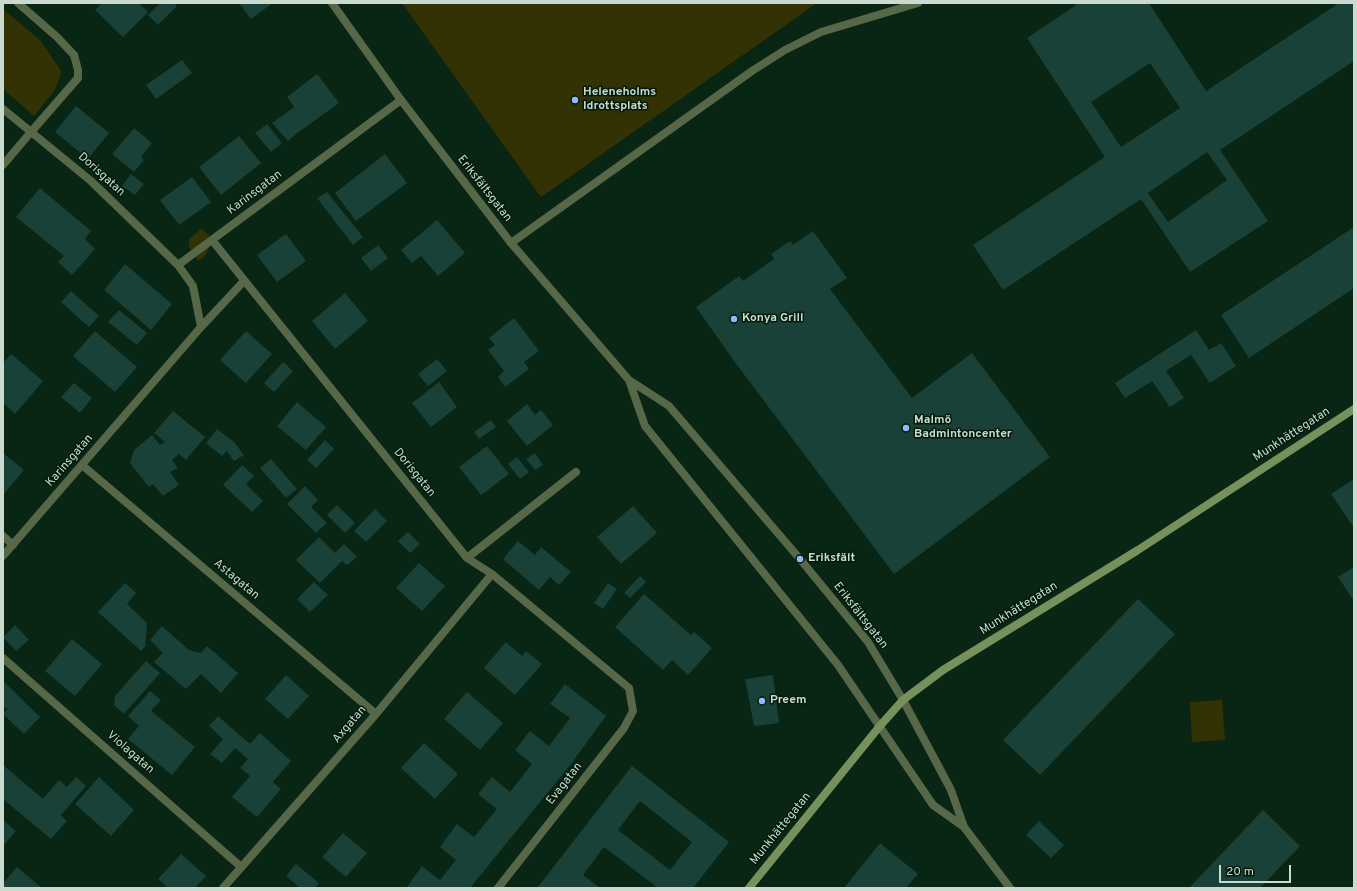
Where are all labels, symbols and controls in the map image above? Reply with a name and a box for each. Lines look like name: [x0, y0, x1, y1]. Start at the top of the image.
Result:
place label: Heleneholms Idrottsplats: [583, 86, 656, 114]
marker: Heleneholms Idrottsplats: [570, 95, 580, 105]
street label: Dorisgatan: [74, 150, 128, 200]
street label: Eriksfältsgatan: [454, 153, 514, 225]
street label: Karinsgatan: [225, 168, 285, 218]
place label: Konya Grill: [742, 312, 803, 326]
marker: Konya Grill: [729, 314, 739, 324]
street label: Munkhättegatan: [1251, 405, 1333, 465]
place label: Malmö Badmintoncenter: [914, 414, 1012, 442]
marker: Malmö Badmintoncenter: [901, 423, 911, 433]
street label: Karinsgatan: [43, 432, 97, 490]
street label: Dorisgatan: [390, 446, 438, 500]
place label: Eriksfält: [808, 552, 855, 566]
marker: Eriksfält: [795, 554, 805, 564]
street label: Astagatan: [210, 557, 262, 603]
street label: Munkhättegatan: [978, 579, 1060, 639]
street label: Eriksfältsgatan: [830, 580, 890, 652]
place label: Preem: [770, 694, 806, 708]
marker: Preem: [757, 696, 767, 706]
street label: Axgatan: [330, 703, 370, 747]
street label: Violagatan: [103, 729, 157, 777]
street label: Evagatan: [544, 760, 586, 808]
street label: Munkhättegatan: [747, 790, 815, 868]
scale bar: [1221, 857, 1293, 883]
text: 20 m: [1226, 864, 1254, 880]

